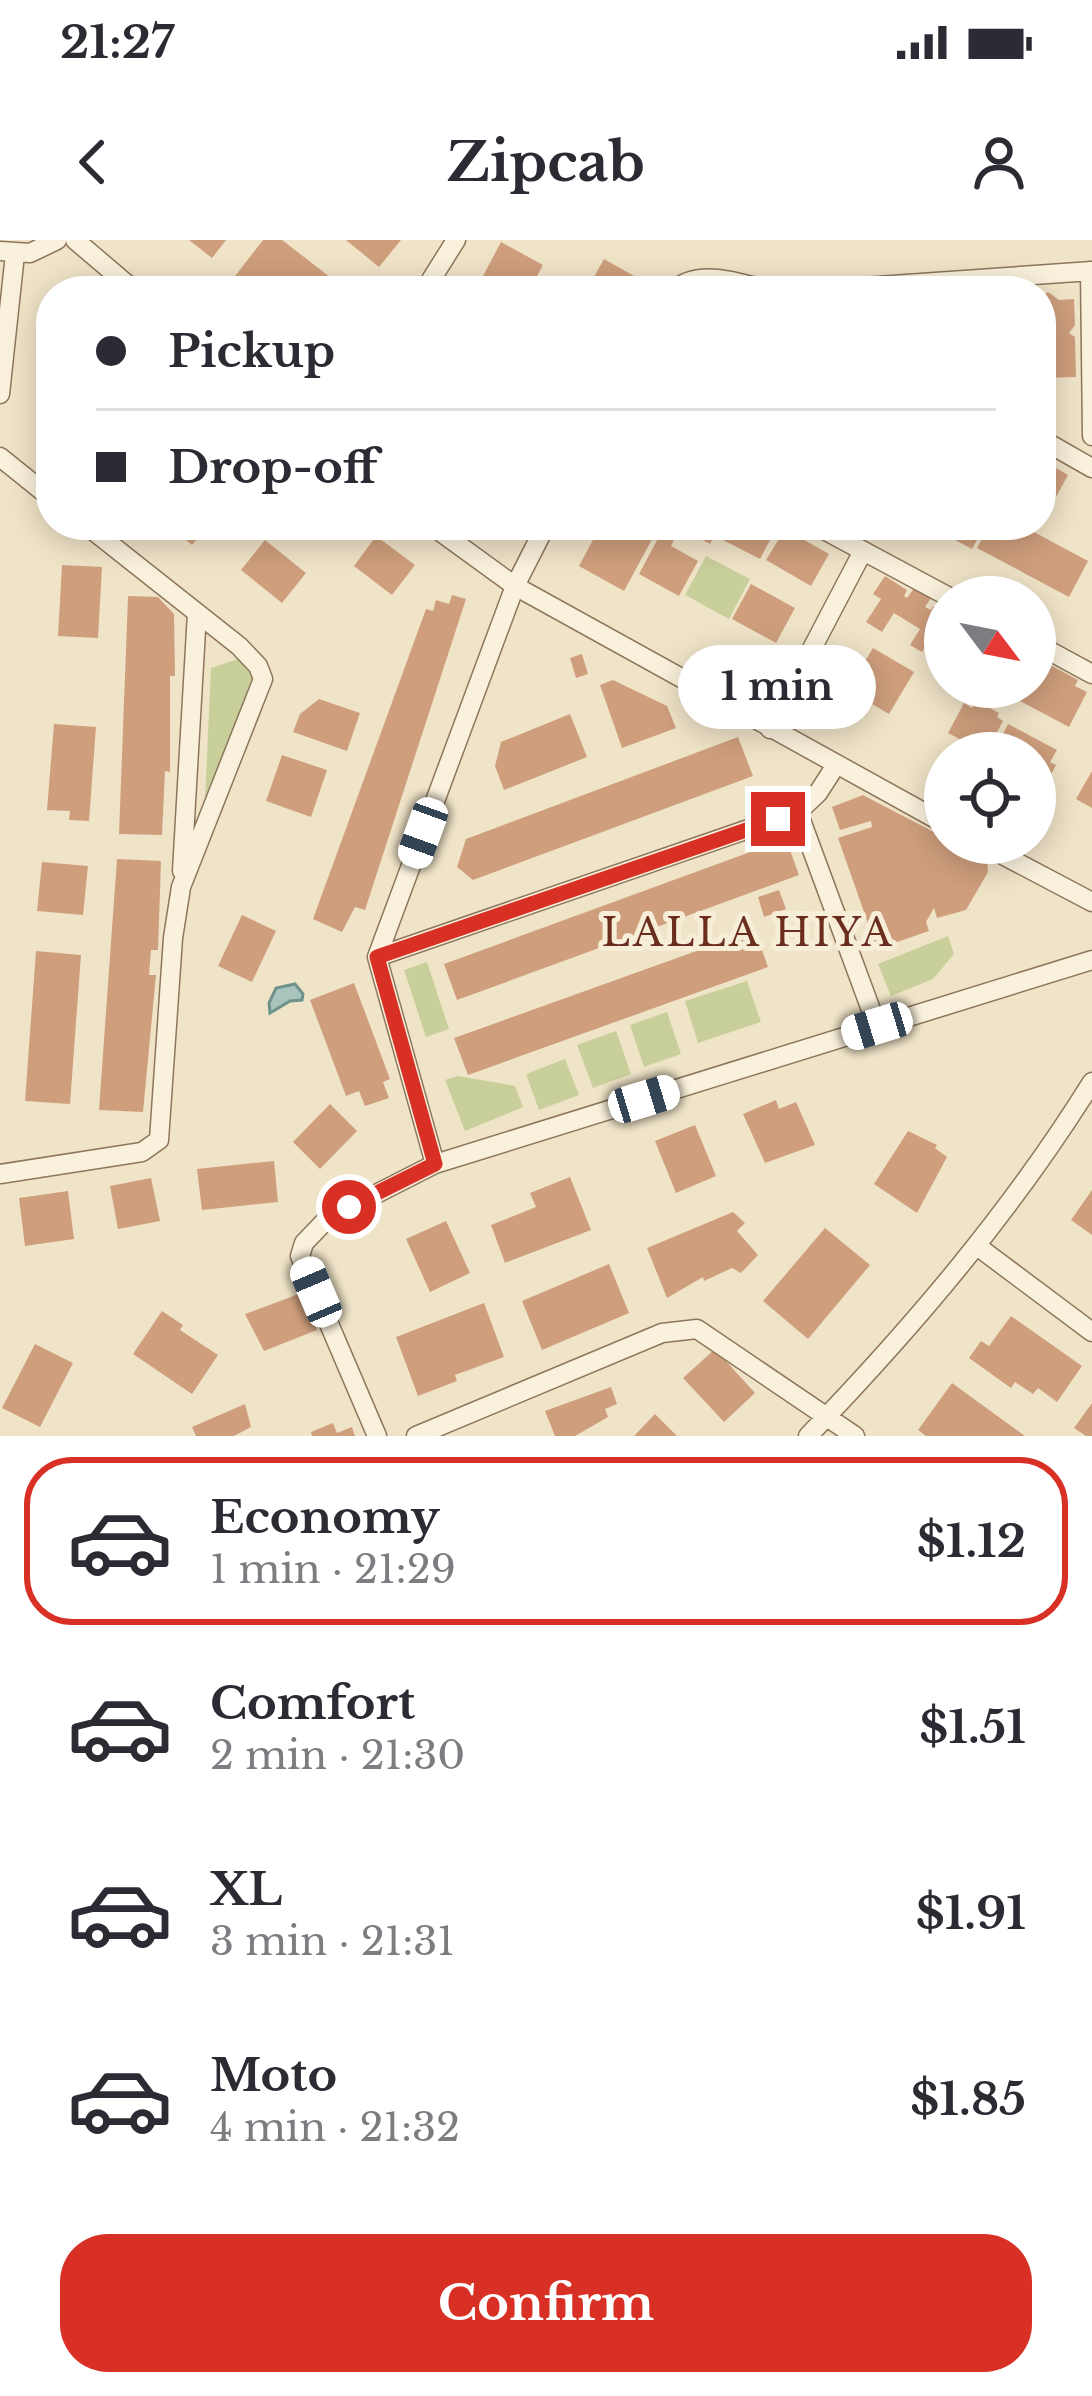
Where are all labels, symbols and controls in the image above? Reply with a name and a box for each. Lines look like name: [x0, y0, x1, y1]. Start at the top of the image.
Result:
text: 21:27: [60, 14, 174, 70]
icon: back: [60, 129, 126, 195]
text: Zipcab: [447, 129, 645, 196]
icon: person: [966, 129, 1032, 195]
text: Pickup: [168, 323, 335, 379]
text: Drop-off: [168, 439, 378, 495]
north arrow: [924, 576, 1056, 708]
map controls: [924, 576, 1056, 864]
callout: 1 min: [679, 645, 877, 729]
text: 1 min: [721, 662, 833, 711]
button: locate: [924, 732, 1056, 864]
route end: [751, 792, 805, 846]
car: [394, 793, 452, 873]
district label: LALLA HIYA: [601, 908, 895, 957]
car: [837, 998, 917, 1054]
car: [604, 1071, 684, 1127]
route start: [322, 1180, 376, 1234]
car: [285, 1252, 347, 1332]
icon: car: [66, 1487, 174, 1595]
text: Economy: [210, 1489, 440, 1545]
text: $1.12: [917, 1513, 1026, 1569]
text: 1 min · 21:29: [210, 1545, 456, 1594]
icon: car: [66, 1673, 174, 1781]
text: Comfort: [210, 1675, 415, 1731]
text: $1.51: [919, 1699, 1026, 1755]
text: 2 min · 21:30: [210, 1731, 465, 1780]
icon: car: [66, 1859, 174, 1967]
text: XL: [210, 1861, 282, 1917]
text: $1.91: [916, 1885, 1026, 1941]
text: 3 min · 21:31: [210, 1917, 455, 1966]
icon: car: [66, 2045, 174, 2153]
text: Moto: [210, 2047, 337, 2103]
text: $1.85: [910, 2071, 1026, 2127]
text: 4 min · 21:32: [210, 2103, 460, 2152]
button: Confirm: [60, 2234, 1032, 2372]

